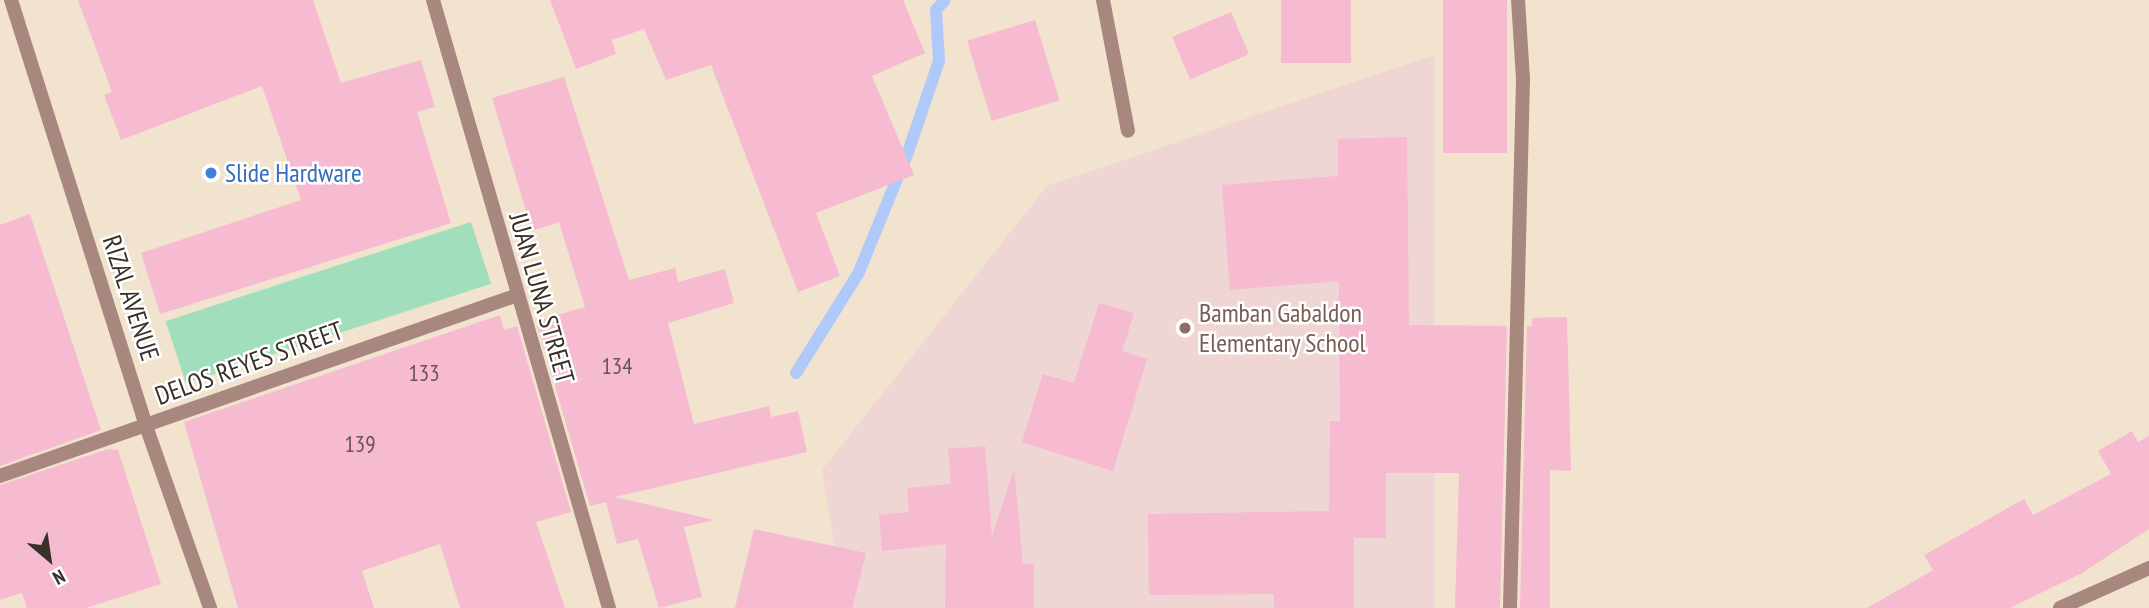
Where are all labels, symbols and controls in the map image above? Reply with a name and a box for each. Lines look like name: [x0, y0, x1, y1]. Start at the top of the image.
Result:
place label: Slide Hardware: [225, 157, 362, 189]
marker: Slide Hardware: [203, 165, 219, 181]
street label: JUAN LUNA STREET: [503, 209, 581, 387]
street label: RIZAL AVENUE: [96, 231, 166, 365]
place label: Bamban Gabaldon Elementary School: [1199, 297, 1366, 358]
street label: DELOS REYES STREET: [151, 315, 347, 411]
marker: Bamban Gabaldon Elementary School: [1177, 320, 1193, 336]
house number: 134: [601, 352, 633, 380]
house number: 133: [408, 359, 440, 387]
house number: 139: [344, 430, 376, 458]
north arrow: [14, 524, 84, 594]
text: N: [49, 564, 69, 590]

